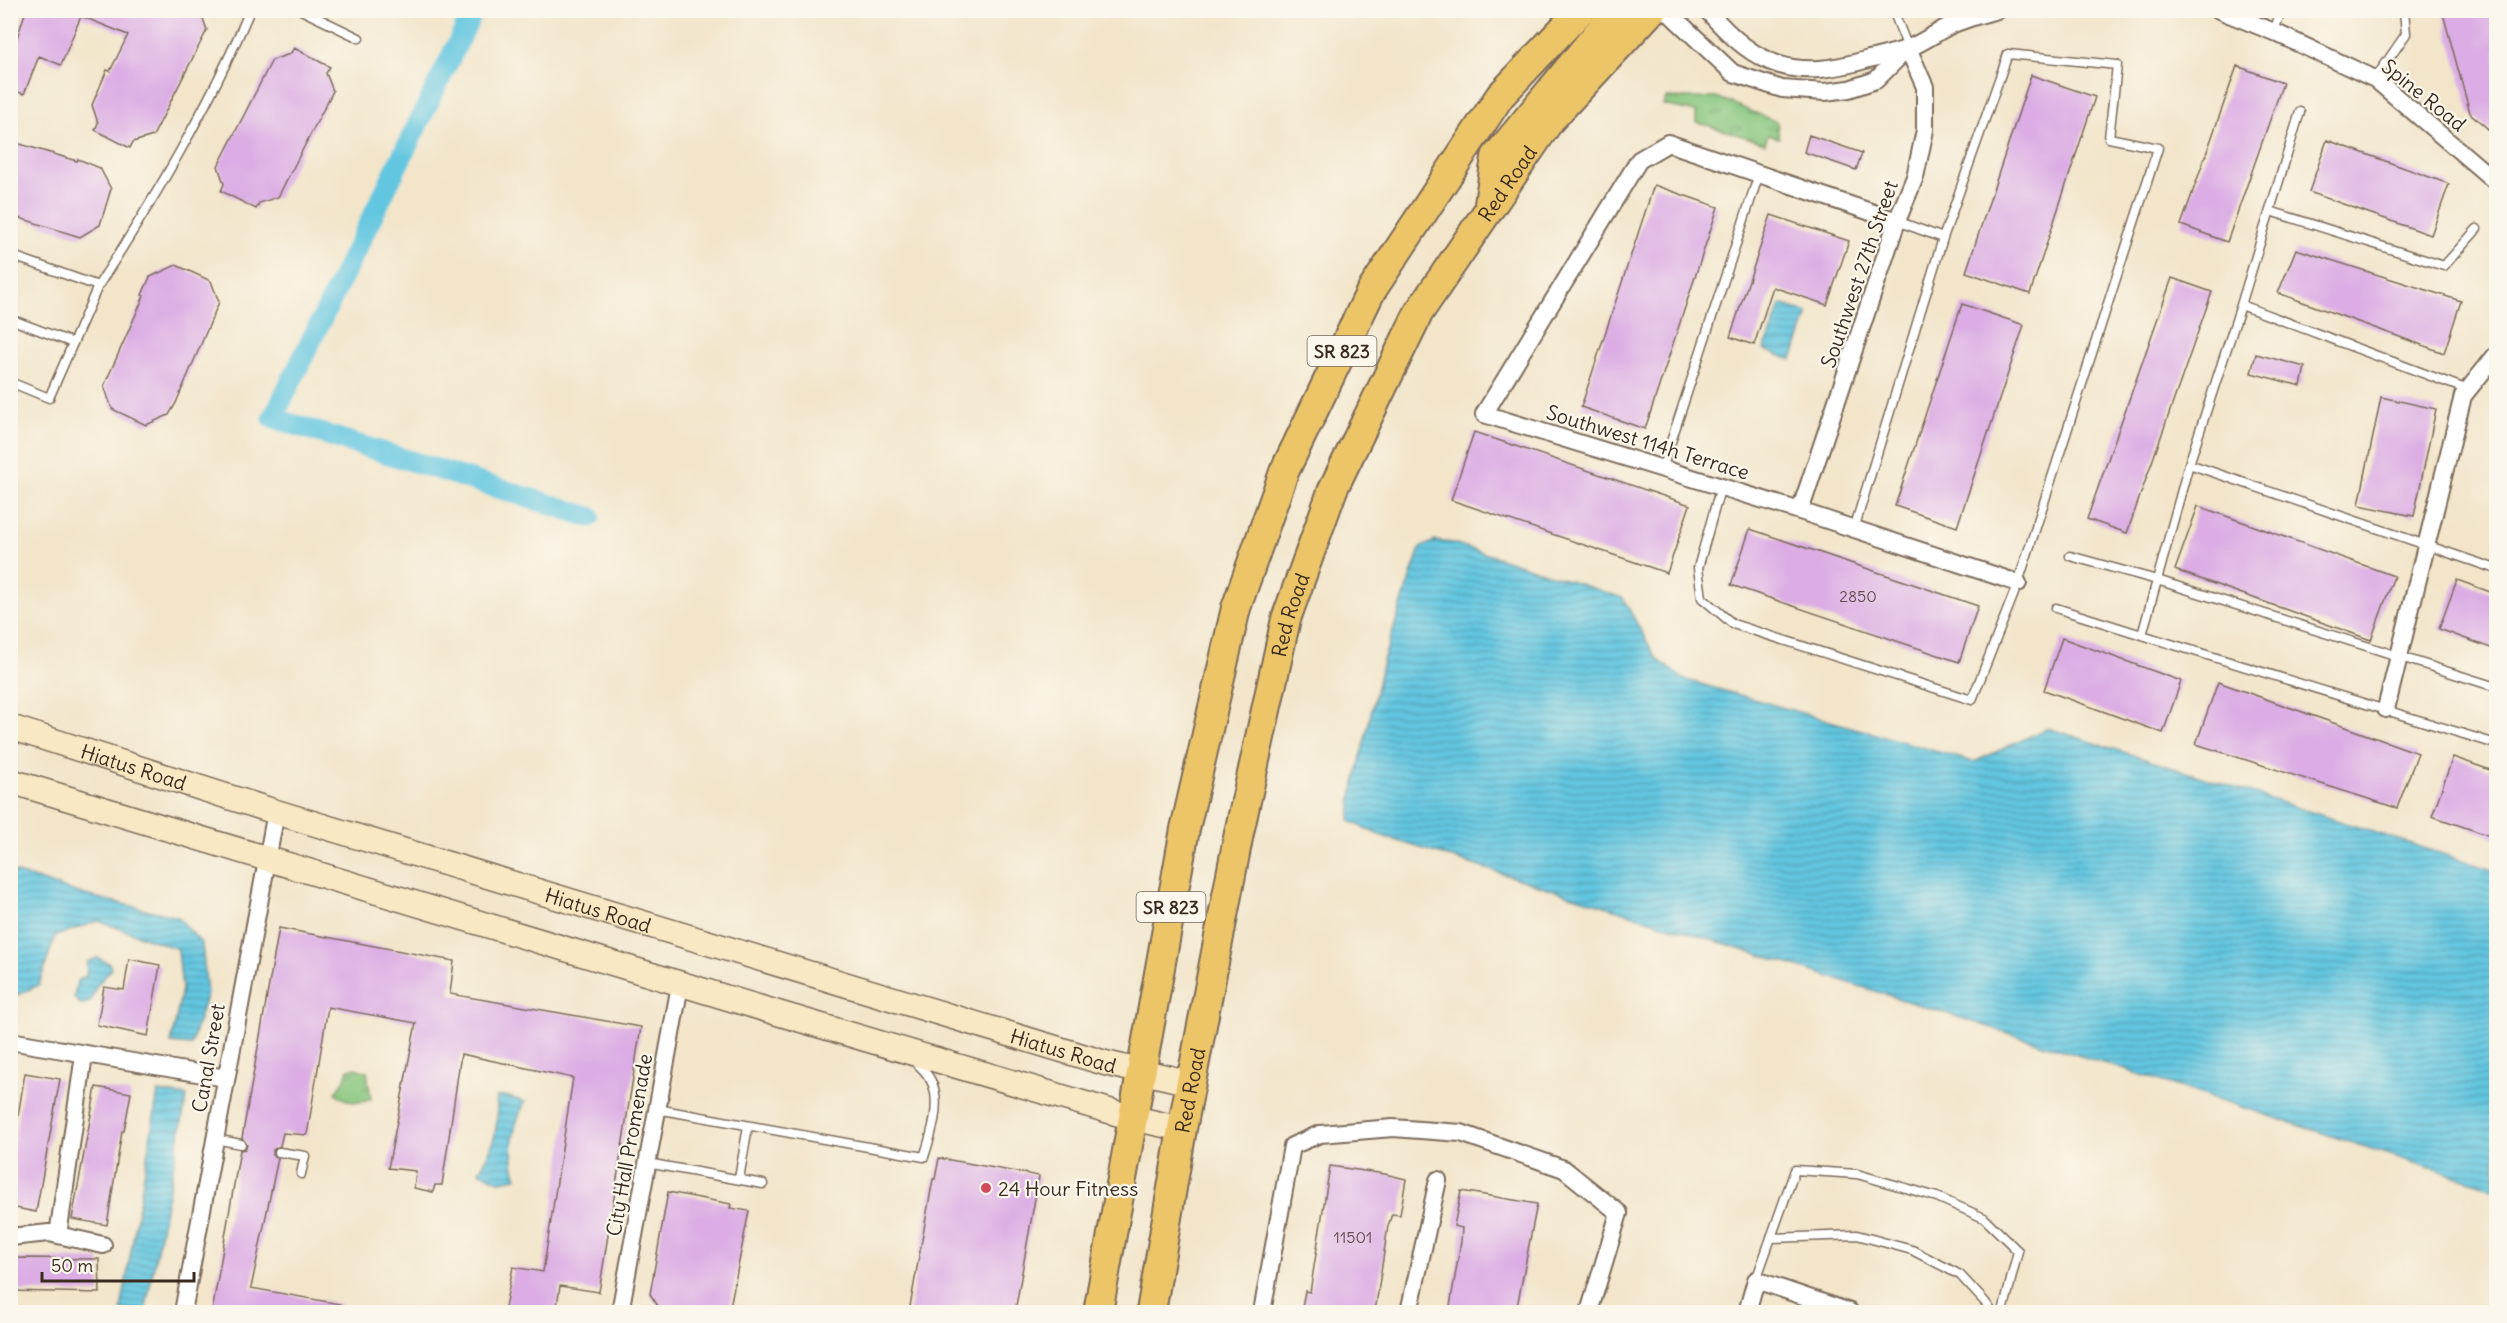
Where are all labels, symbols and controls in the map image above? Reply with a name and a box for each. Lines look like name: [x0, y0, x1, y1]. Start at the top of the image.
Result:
street label: Spine Road: [2377, 53, 2471, 137]
street label: Red Road: [1472, 140, 1542, 226]
street label: Southwest 27th Street: [1815, 177, 1903, 371]
road number: SR 823: [1308, 336, 1376, 366]
street label: Southwest 114h Terrace: [1544, 399, 1752, 485]
street label: Red Road: [1266, 569, 1314, 659]
house number: 2850: [1839, 586, 1877, 606]
street label: Hiatus Road: [78, 738, 190, 795]
street label: Hiatus Road: [542, 882, 655, 937]
road number: SR 823: [1136, 892, 1206, 922]
street label: Canal Street: [186, 1001, 230, 1114]
street label: Hiatus Road: [1007, 1023, 1119, 1078]
street label: Red Road: [1169, 1045, 1210, 1135]
street label: City Hall Promenade: [601, 1052, 657, 1238]
place label: 24 Hour Fitness: [998, 1176, 1138, 1201]
marker: 24 Hour Fitness: [979, 1181, 993, 1195]
house number: 11501: [1334, 1227, 1372, 1247]
scale bar: [42, 1245, 194, 1283]
text: 50 m: [51, 1254, 93, 1277]

